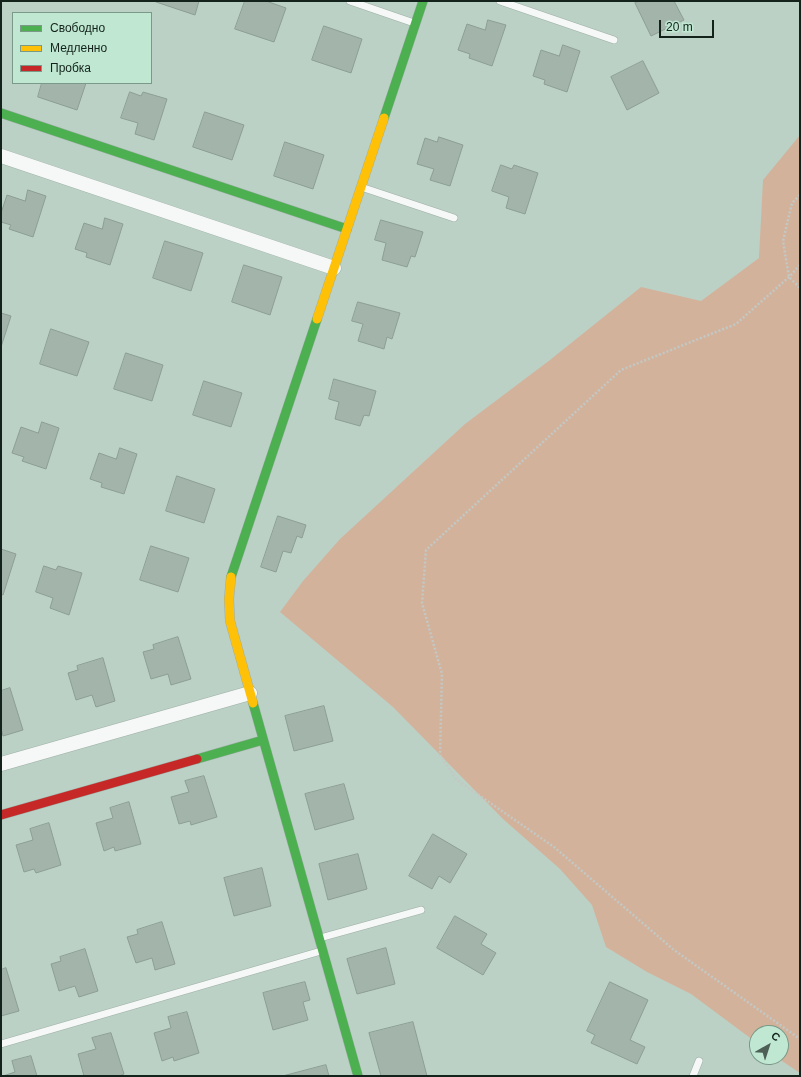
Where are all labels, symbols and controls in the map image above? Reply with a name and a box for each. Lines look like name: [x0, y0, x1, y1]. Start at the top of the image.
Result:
legend: [12, 12, 152, 84]
scale bar: [661, 12, 716, 38]
text: 20 m: [666, 20, 693, 34]
text: Свободно: [50, 21, 105, 35]
text: Медленно: [50, 41, 107, 55]
text: Пробка: [50, 61, 91, 75]
north arrow: [749, 1025, 789, 1065]
text: С: [769, 1029, 783, 1044]

